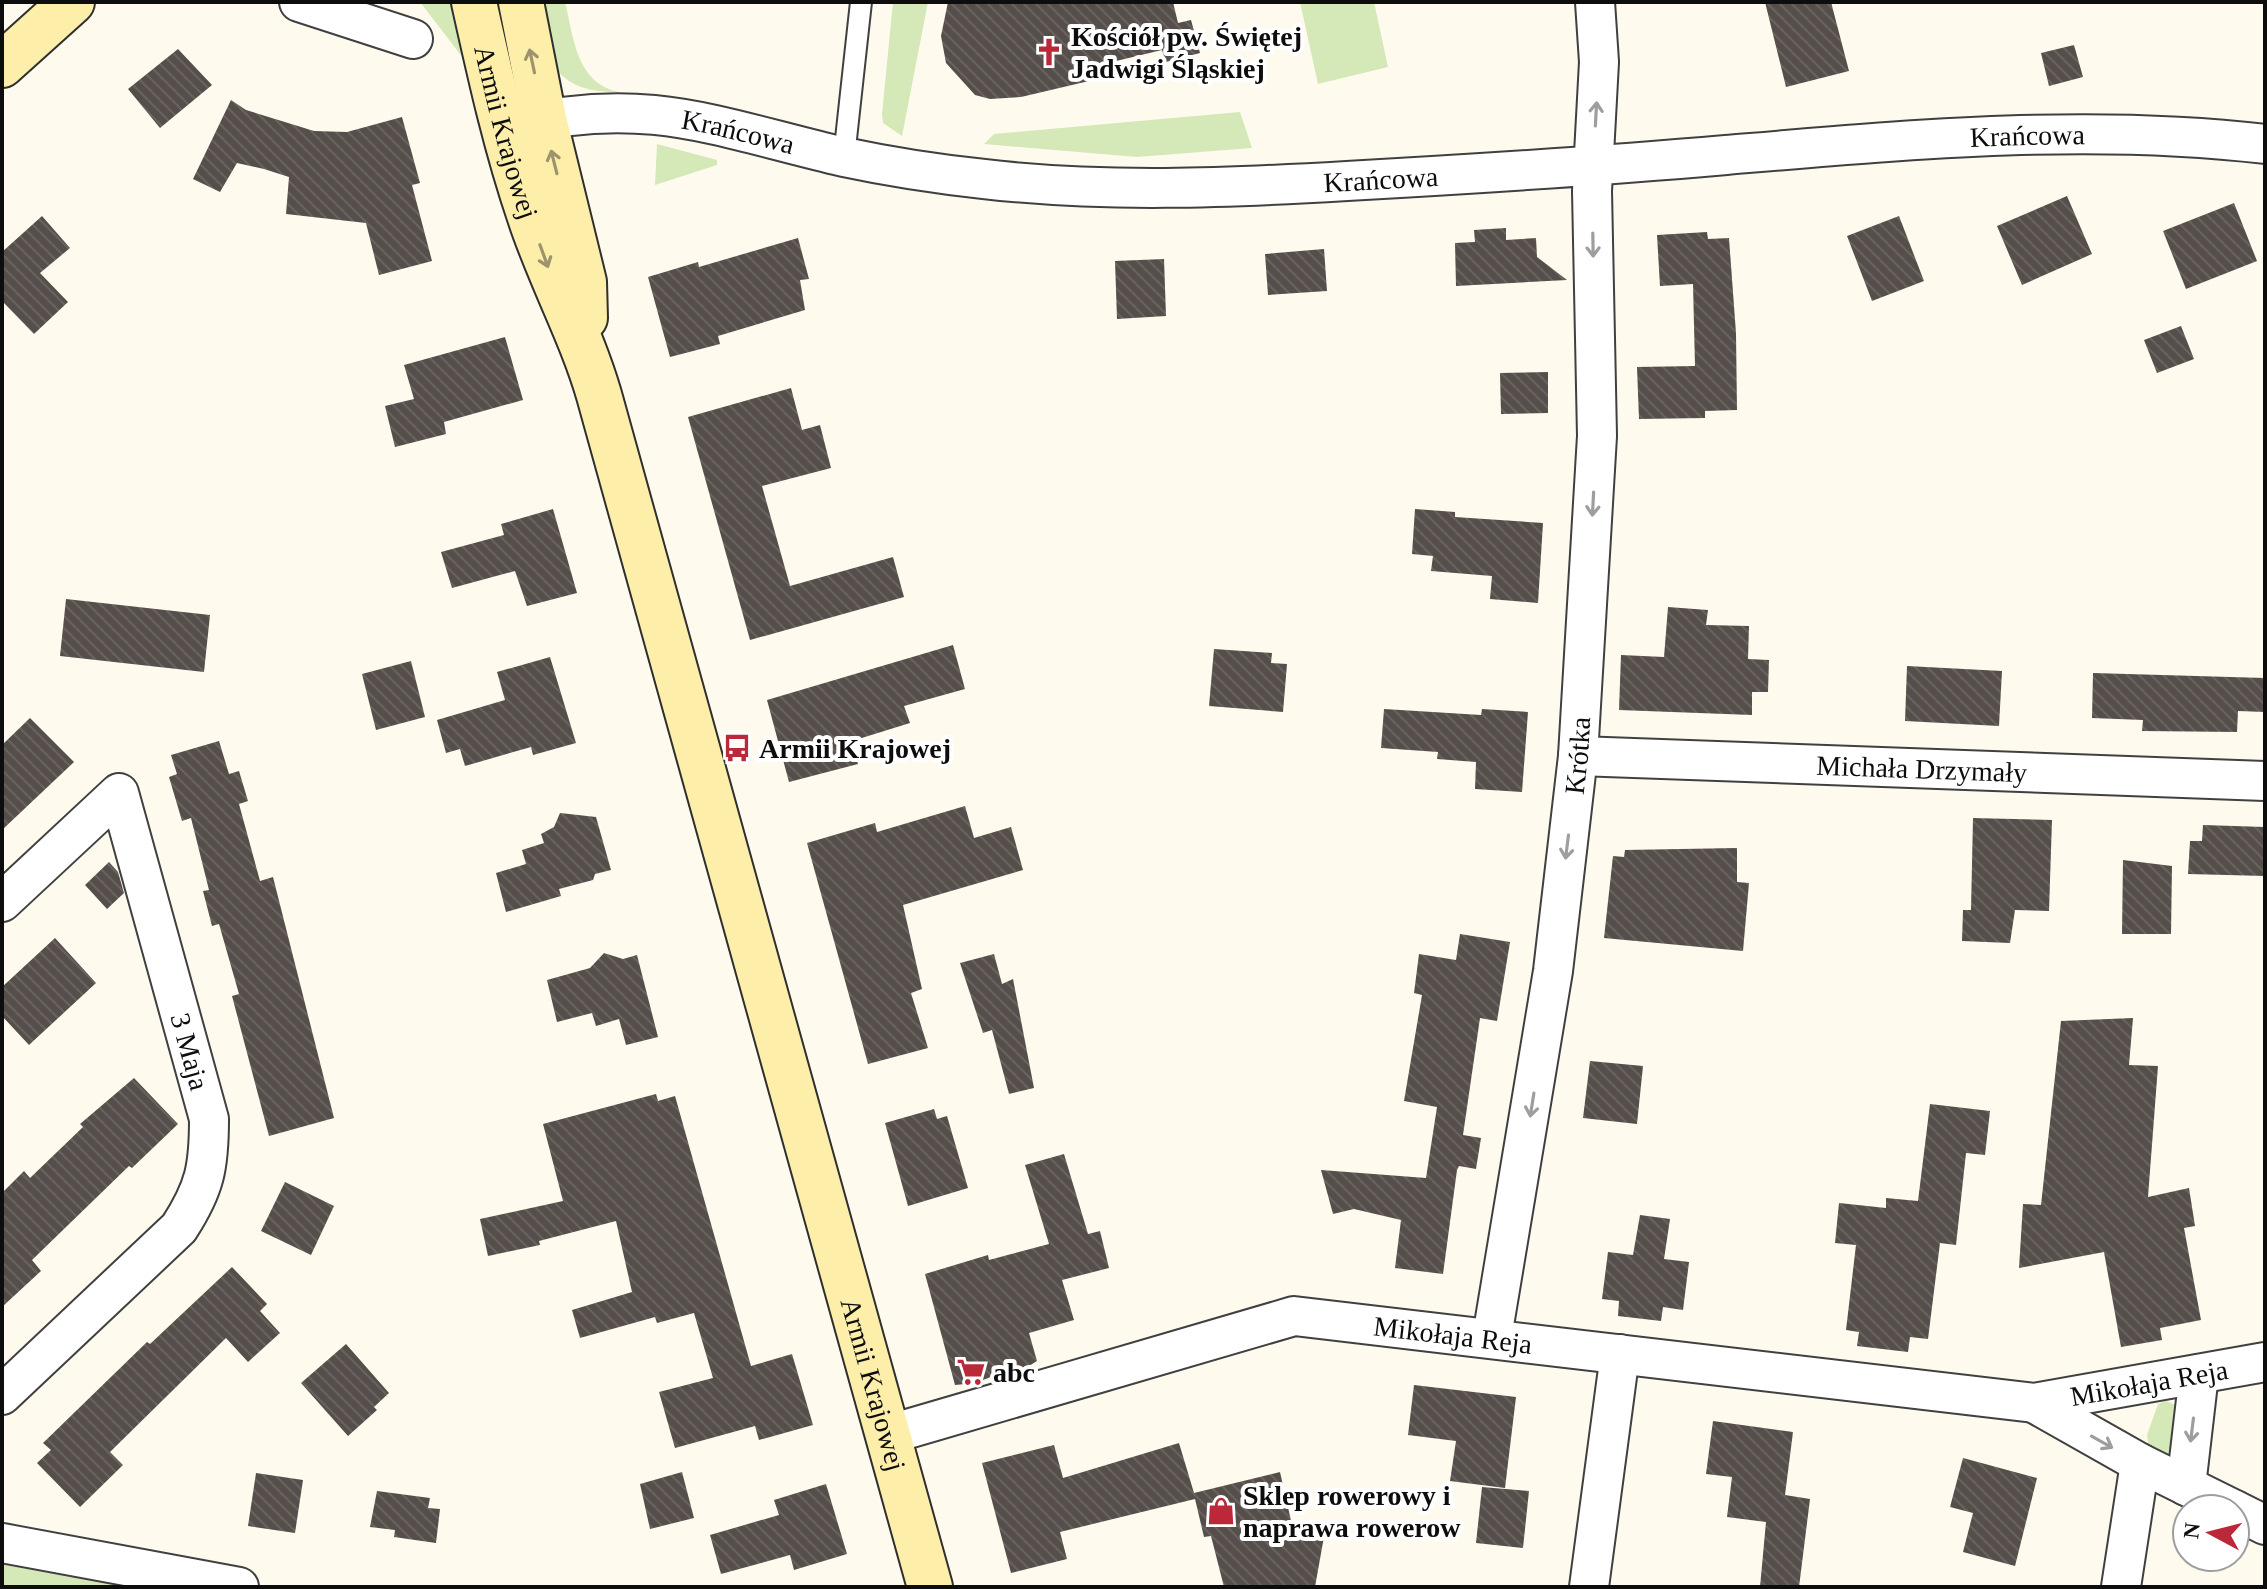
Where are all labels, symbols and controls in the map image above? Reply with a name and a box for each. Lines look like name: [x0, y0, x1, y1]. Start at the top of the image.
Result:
place label: Kościół pw. Świętej Jadwigi Śląskiej: [1071, 21, 1302, 84]
church icon: Kościół pw. Świętej Jadwigi Śląskiej: [1034, 37, 1064, 67]
street label: Armii Krajowej: [468, 43, 544, 223]
one-way arrow: [524, 48, 539, 74]
one-way arrow: [1589, 101, 1604, 128]
street label: Krańcowa: [679, 104, 798, 160]
street label: Krańcowa: [1969, 119, 2085, 153]
one-way arrow: [546, 150, 561, 175]
street label: Krańcowa: [1323, 161, 1440, 198]
one-way arrow: [1585, 231, 1601, 258]
one-way arrow: [538, 244, 552, 268]
one-way arrow: [1585, 491, 1600, 517]
street label: Krótka: [1559, 715, 1596, 796]
bus stop icon: Armii Krajowej: [722, 733, 752, 763]
place label: Armii Krajowej: [759, 733, 951, 764]
street label: Michała Drzymały: [1816, 750, 2028, 788]
one-way arrow: [1560, 834, 1575, 860]
street label: 3 Maja: [164, 1010, 215, 1094]
one-way arrow: [1524, 1092, 1539, 1117]
street label: Armii Krajowej: [834, 1294, 912, 1474]
street label: Mikołaja Reja: [1372, 1310, 1534, 1360]
street label: Mikołaja Reja: [2068, 1354, 2231, 1412]
supermarket icon: abc: [956, 1357, 986, 1387]
place label: abc: [993, 1357, 1035, 1388]
one-way arrow: [2185, 1416, 2200, 1443]
one-way arrow: [2089, 1435, 2113, 1450]
place label: Sklep rowerowy i naprawa rowerow: [1243, 1480, 1461, 1543]
north arrow: [2171, 1493, 2251, 1573]
shop icon: Sklep rowerowy i naprawa rowerow: [1206, 1496, 1236, 1526]
text: N: [2178, 1521, 2205, 1540]

